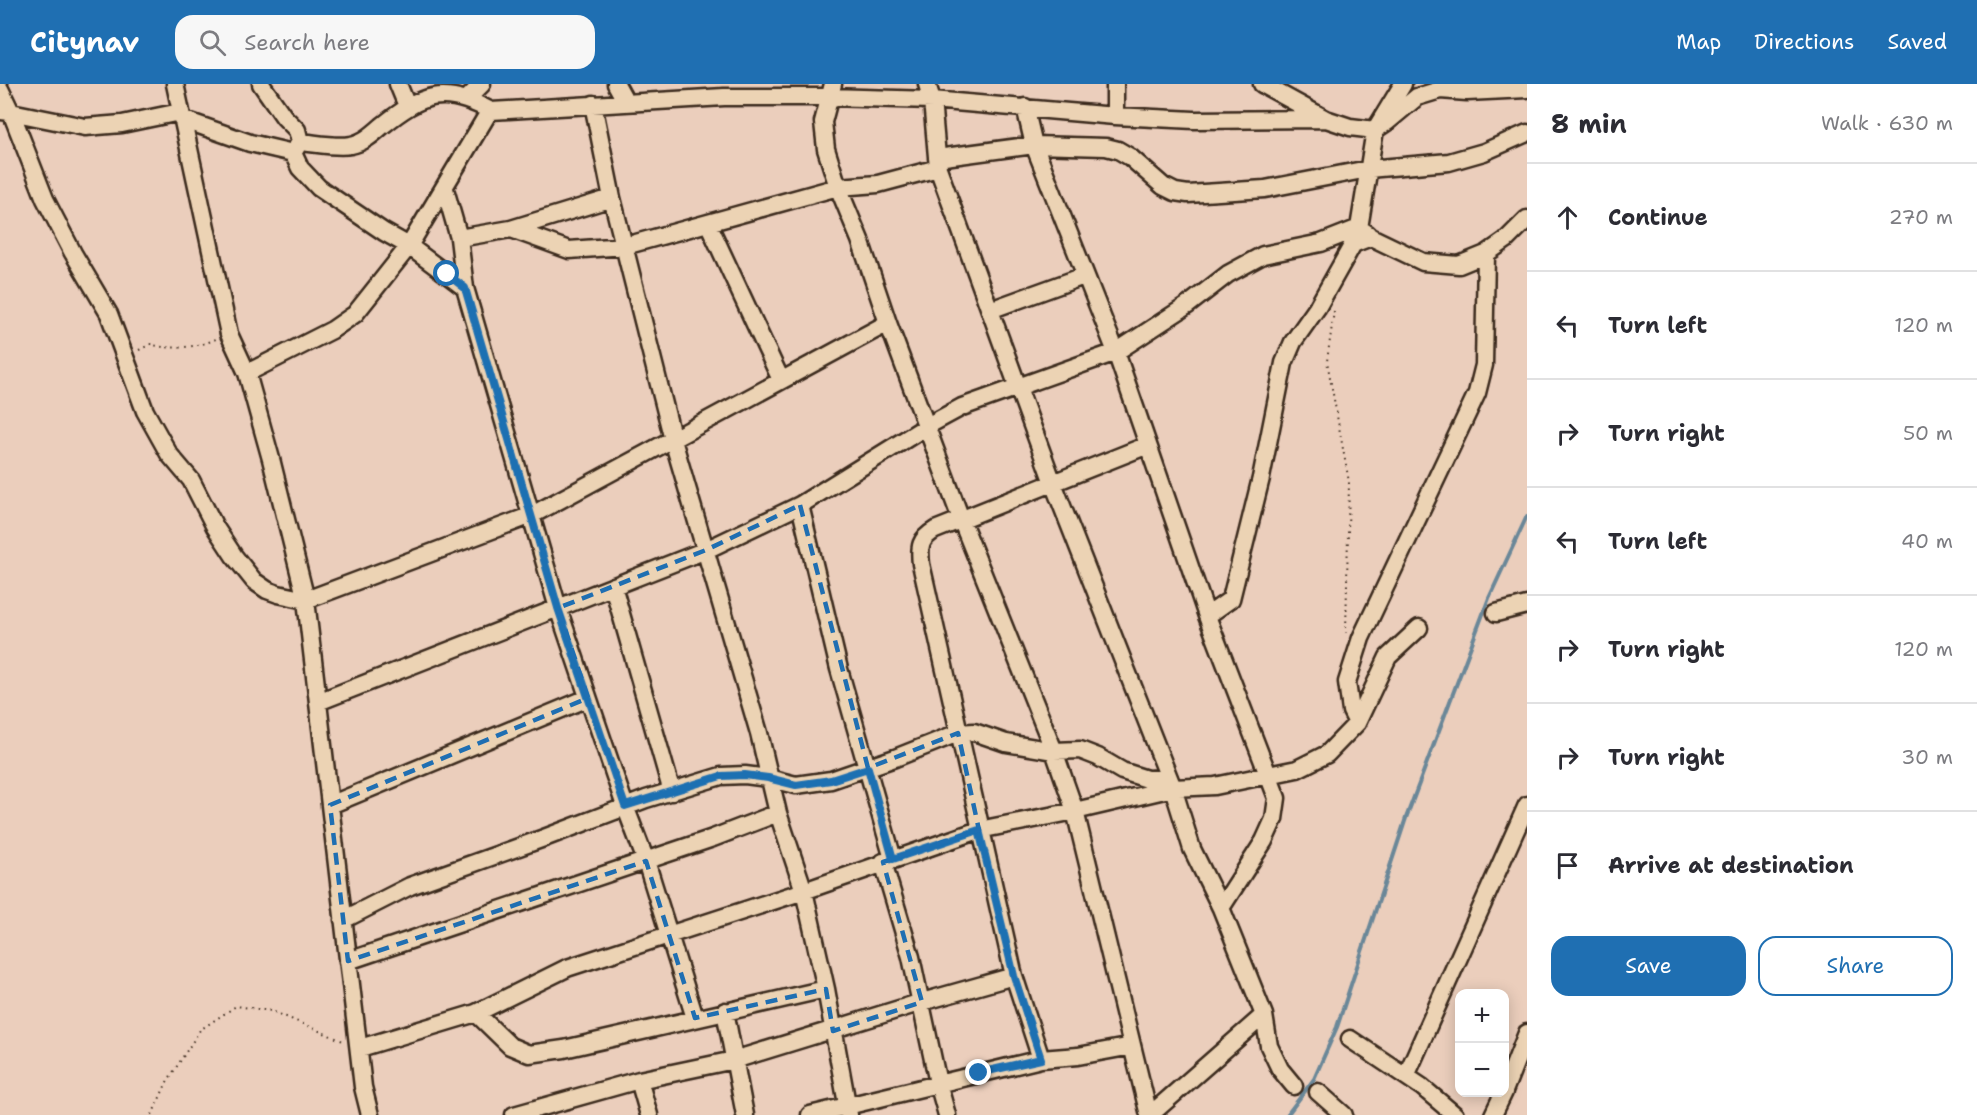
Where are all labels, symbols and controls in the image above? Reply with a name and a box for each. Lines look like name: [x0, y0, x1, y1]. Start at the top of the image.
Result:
search box: [175, 15, 595, 69]
text: Citynav: [30, 23, 139, 61]
icon: search: [196, 26, 229, 59]
text: Search here: [244, 28, 370, 57]
text: Map: [1676, 28, 1721, 56]
text: Directions: [1754, 28, 1854, 56]
text: Saved: [1887, 28, 1947, 56]
text: 8 min: [1551, 106, 1627, 141]
text: Walk · 630 m: [1821, 110, 1953, 136]
icon: ahead: [1551, 201, 1584, 234]
text: Continue: [1608, 203, 1708, 232]
text: 270 m: [1889, 204, 1953, 230]
route start: [433, 260, 459, 286]
icon: left: [1551, 309, 1584, 342]
text: Turn left: [1608, 311, 1707, 340]
text: 120 m: [1894, 312, 1953, 338]
icon: right: [1551, 417, 1584, 450]
text: Turn right: [1608, 419, 1725, 448]
text: 50 m: [1903, 420, 1953, 446]
icon: left: [1551, 525, 1584, 558]
text: Turn left: [1608, 527, 1707, 556]
text: 40 m: [1901, 528, 1953, 554]
icon: right: [1551, 633, 1584, 666]
text: Turn right: [1608, 635, 1725, 664]
text: 120 m: [1894, 636, 1953, 662]
icon: right: [1551, 741, 1584, 774]
text: Turn right: [1608, 743, 1725, 772]
text: 30 m: [1901, 744, 1953, 770]
icon: arrive: [1551, 849, 1584, 882]
text: Arrive at destination: [1608, 851, 1854, 880]
button: Save: [1551, 936, 1746, 996]
button: Share: [1758, 936, 1953, 996]
map controls: [1455, 989, 1509, 1097]
button: +: [1455, 989, 1509, 1043]
button: −: [1455, 1043, 1509, 1097]
route end: [965, 1059, 991, 1085]

